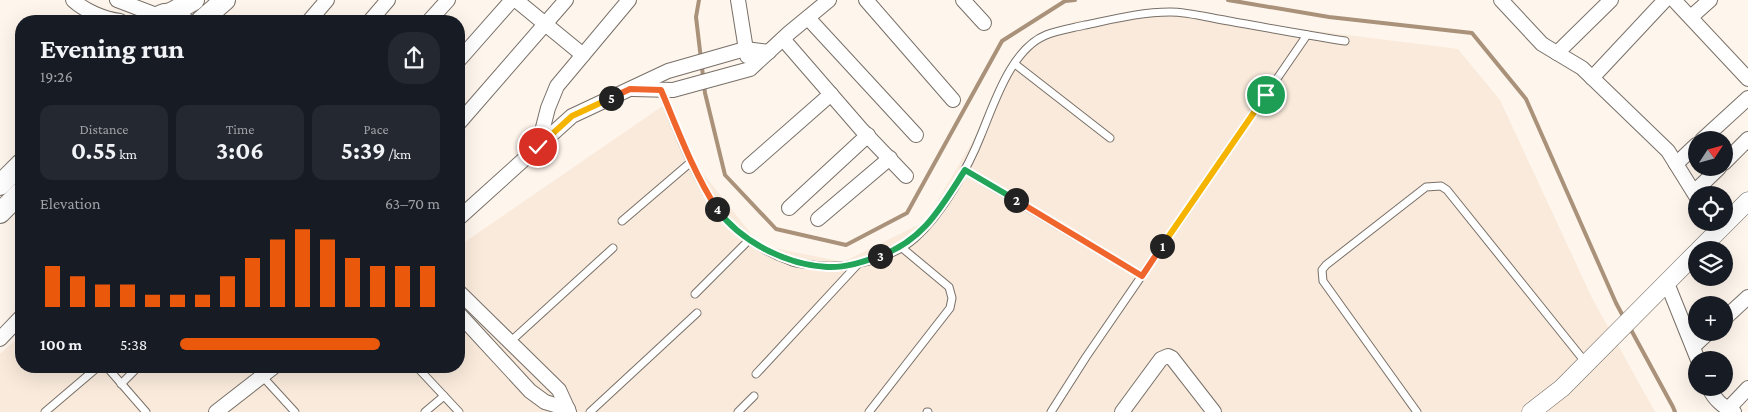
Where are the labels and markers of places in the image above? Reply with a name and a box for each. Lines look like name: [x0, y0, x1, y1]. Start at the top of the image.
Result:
pin: [1245, 74, 1287, 116]
pin: 5: [598, 86, 624, 110]
pin: [517, 126, 559, 168]
pin: 2: [1004, 188, 1028, 212]
pin: 4: [704, 196, 730, 222]
pin: 1: [1150, 234, 1174, 258]
pin: 3: [868, 244, 892, 268]

